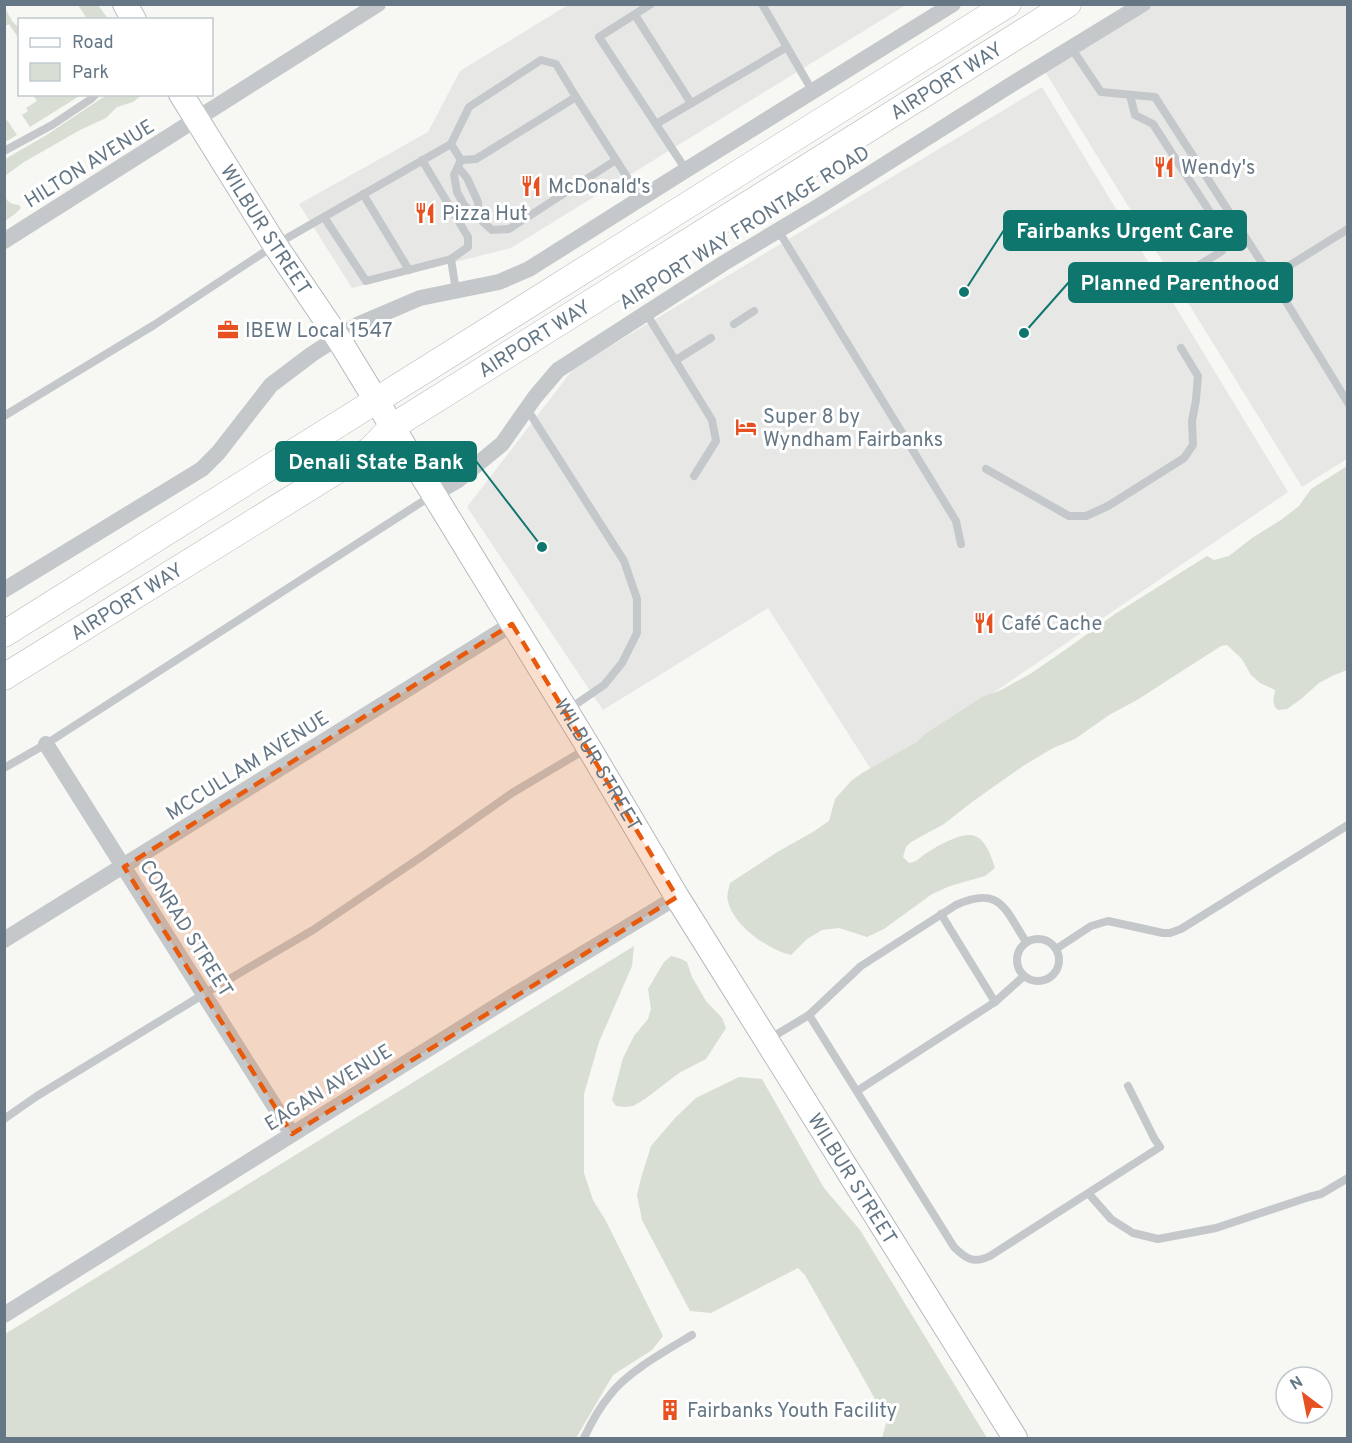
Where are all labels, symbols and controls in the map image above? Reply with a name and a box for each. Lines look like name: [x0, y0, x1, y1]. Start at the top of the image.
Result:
legend: [18, 18, 213, 96]
text: Road: [72, 32, 114, 55]
street label: AIRPORT WAY: [886, 37, 1008, 127]
text: Park: [72, 62, 109, 85]
street label: HILTON AVENUE: [20, 114, 160, 215]
street label: AIRPORT WAY FRONTAGE ROAD: [615, 141, 875, 317]
restaurant icon: Wendy's: [1152, 155, 1176, 179]
place label: Wendy's: [1181, 156, 1255, 182]
street label: WILBUR STREET: [213, 160, 316, 301]
restaurant icon: McDonald's: [519, 174, 543, 198]
place label: McDonald's: [548, 175, 651, 201]
restaurant icon: Pizza Hut: [413, 201, 437, 225]
place label: Pizza Hut: [442, 202, 528, 228]
callout: Fairbanks Urgent Care: [1004, 211, 1246, 250]
text: Fairbanks Urgent Care: [1016, 219, 1234, 246]
callout: Planned Parenthood: [1069, 263, 1292, 302]
text: Planned Parenthood: [1080, 271, 1280, 298]
street label: AIRPORT WAY: [474, 295, 596, 385]
office icon: IBEW Local 1547: [216, 318, 240, 342]
place label: IBEW Local 1547: [245, 319, 392, 345]
place label: Super 8 by Wyndham Fairbanks: [763, 405, 943, 454]
hotel icon: Super 8 by Wyndham Fairbanks: [734, 415, 758, 439]
callout: Denali State Bank: [276, 442, 476, 481]
text: Denali State Bank: [288, 450, 464, 477]
street label: AIRPORT WAY: [66, 558, 189, 648]
restaurant icon: Café Cache: [972, 611, 996, 635]
place label: Café Cache: [1001, 612, 1102, 638]
street label: WILBUR STREET: [547, 694, 646, 837]
street label: MCCULLAM AVENUE: [162, 706, 335, 827]
street label: CONRAD STREET: [133, 855, 238, 1003]
street label: EAGAN AVENUE: [260, 1039, 398, 1138]
street label: WILBUR STREET: [800, 1109, 902, 1250]
north arrow: [1274, 1365, 1334, 1425]
text: N: [1287, 1372, 1307, 1396]
building icon: Fairbanks Youth Facility: [658, 1398, 682, 1422]
place label: Fairbanks Youth Facility: [687, 1399, 897, 1425]

